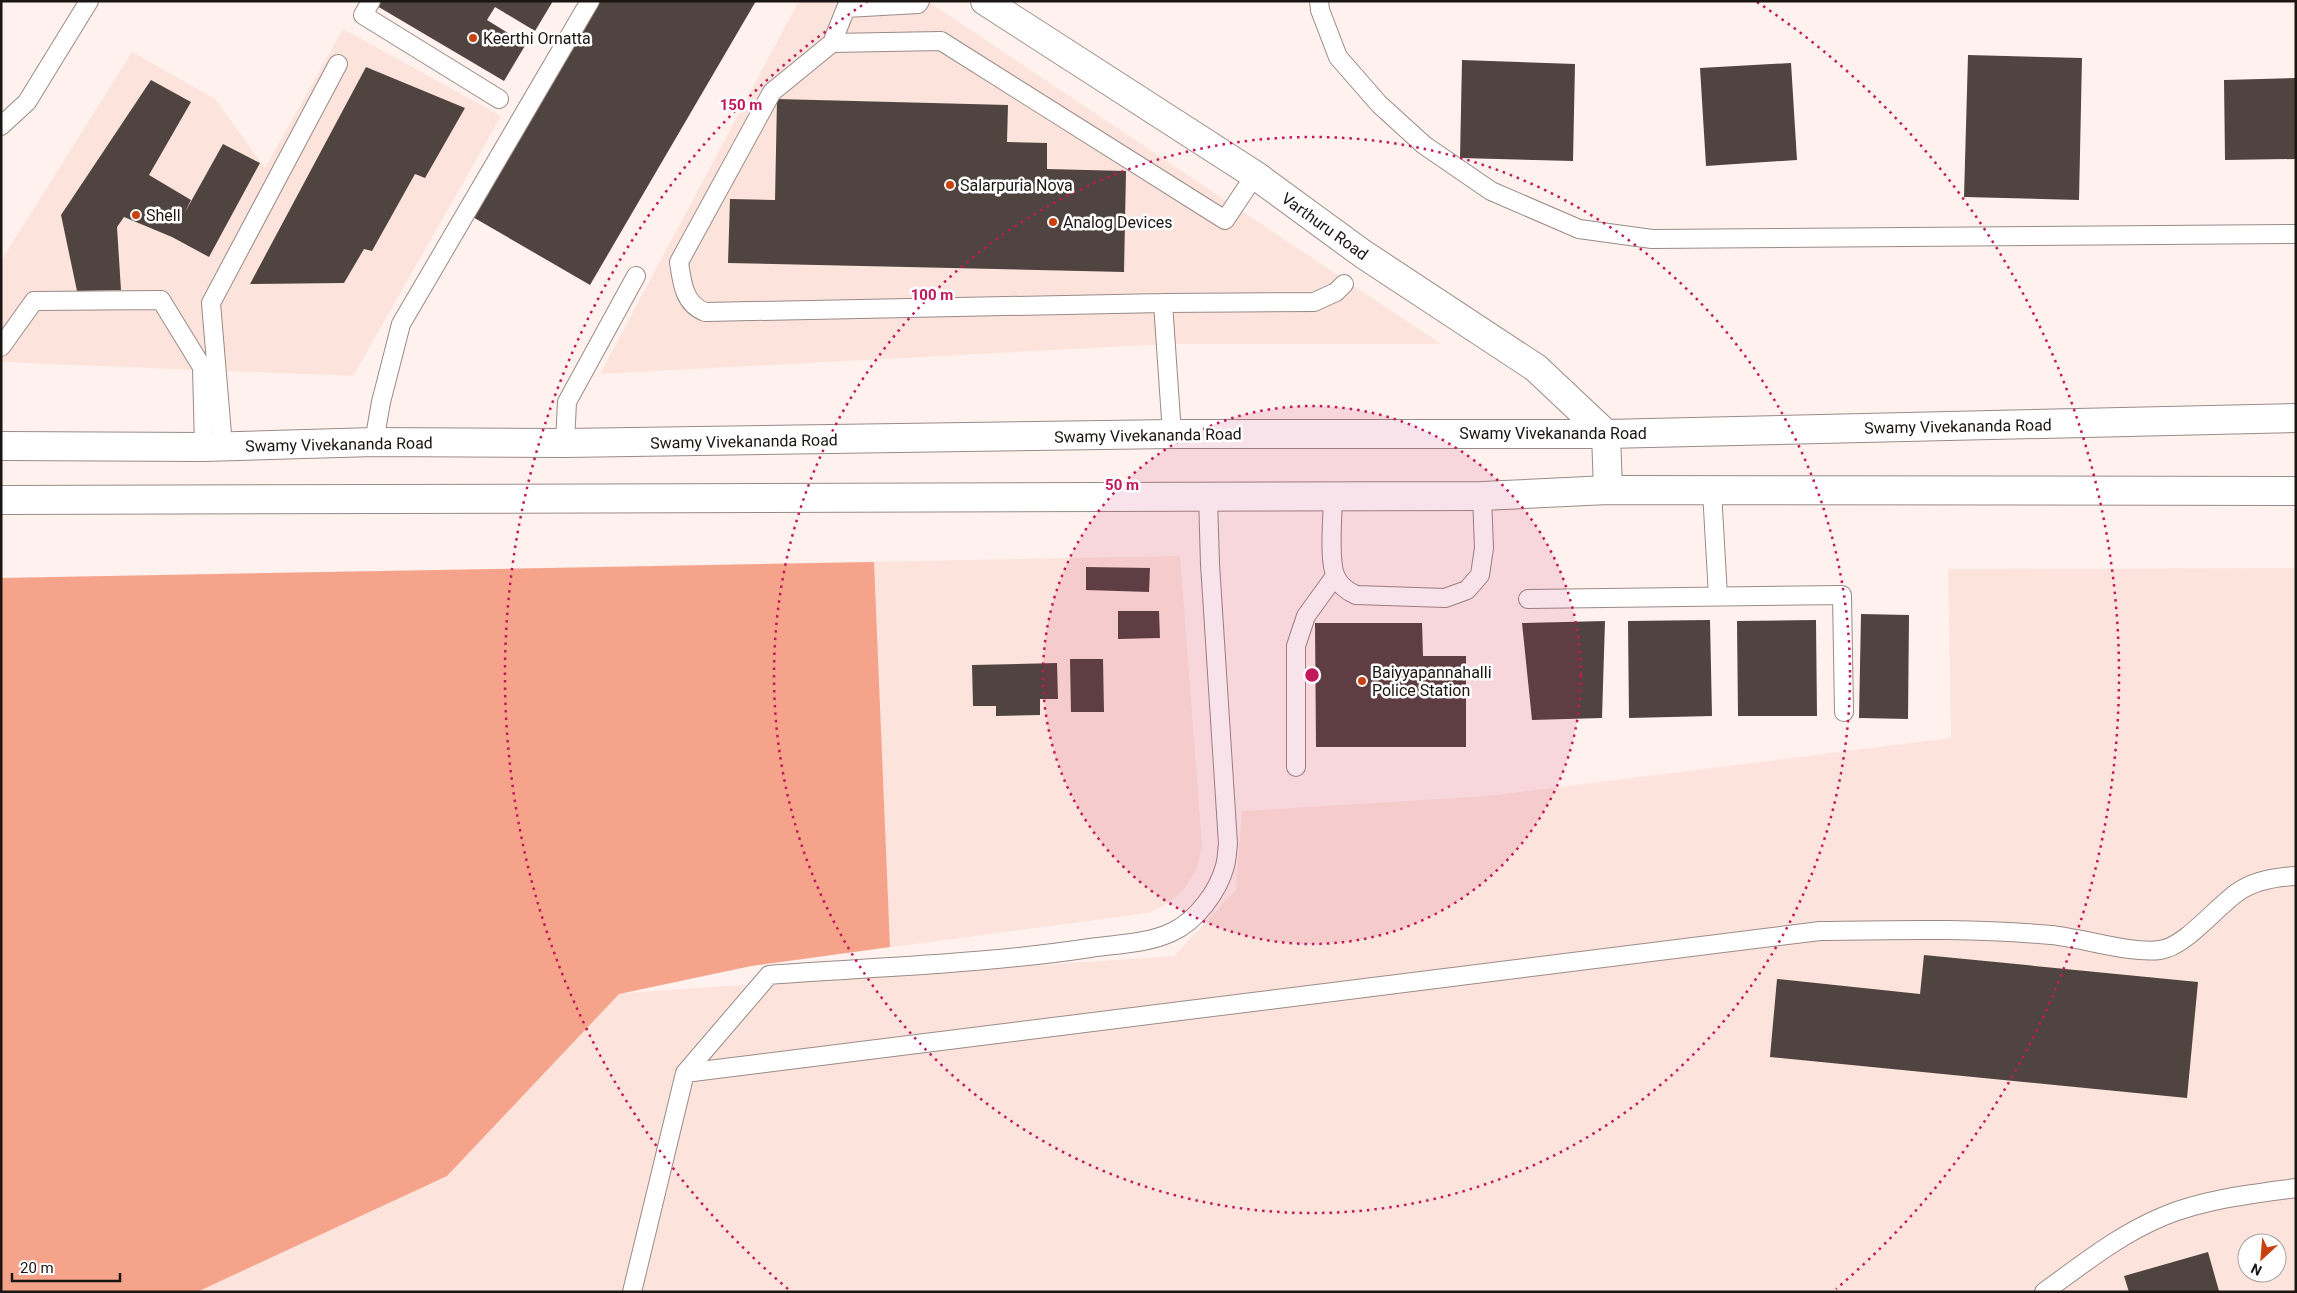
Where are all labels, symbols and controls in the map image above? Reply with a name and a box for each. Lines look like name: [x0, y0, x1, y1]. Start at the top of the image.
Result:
place label: Keerthi Ornatta: [483, 29, 591, 48]
marker: Keerthi Ornatta: [467, 32, 479, 44]
text: 150 m: [720, 96, 762, 114]
place label: Salarpuria Nova: [960, 176, 1073, 195]
marker: Salarpuria Nova: [944, 179, 956, 191]
street label: Varthuru Road: [1278, 189, 1372, 264]
place label: Shell: [146, 206, 181, 225]
marker: Shell: [130, 209, 142, 221]
place label: Analog Devices: [1063, 213, 1173, 232]
marker: Analog Devices: [1047, 216, 1059, 228]
text: 100 m: [911, 286, 953, 304]
street label: Swamy Vivekananda Road: [1864, 415, 2052, 438]
street label: Swamy Vivekananda Road: [1054, 424, 1242, 447]
street label: Swamy Vivekananda Road: [1459, 424, 1647, 443]
street label: Swamy Vivekananda Road: [650, 430, 838, 453]
street label: Swamy Vivekananda Road: [245, 433, 433, 456]
text: 50 m: [1105, 476, 1139, 494]
place label: Baiyyapannahalli Police Station: [1372, 663, 1492, 700]
centre of rings: [1303, 666, 1321, 684]
marker: Baiyyapannahalli Police Station: [1356, 675, 1368, 687]
north arrow: [2237, 1233, 2287, 1283]
scale bar: [12, 1250, 120, 1282]
text: 20 m: [20, 1259, 54, 1277]
text: N: [2248, 1260, 2264, 1279]

